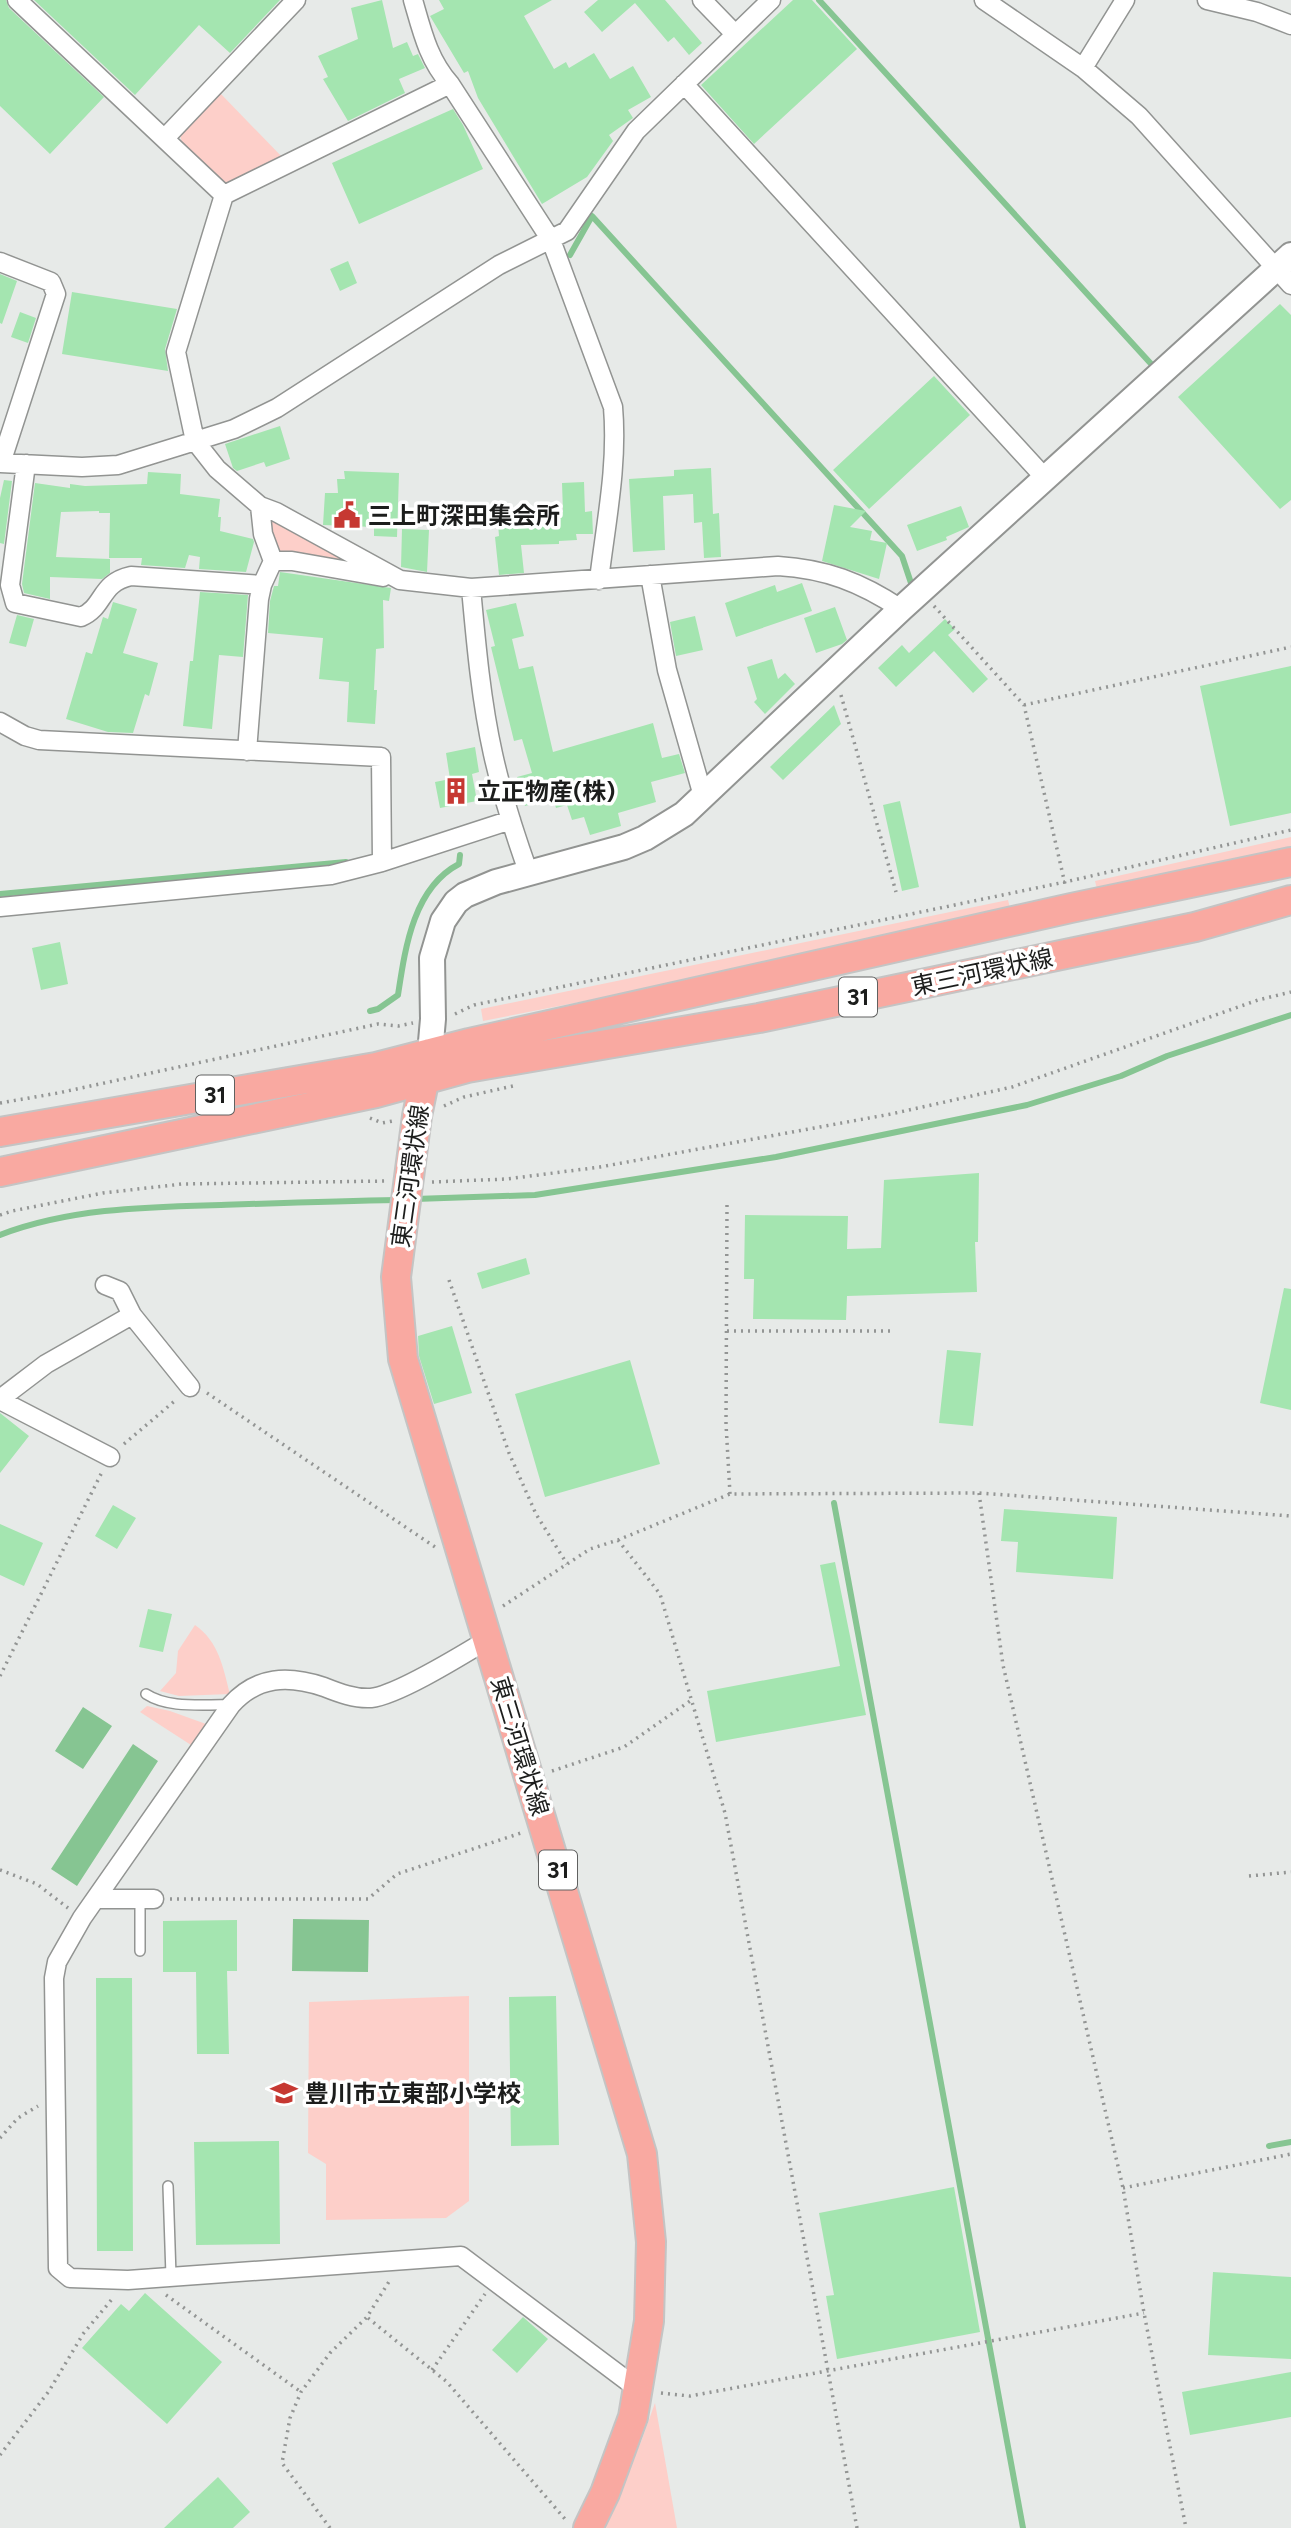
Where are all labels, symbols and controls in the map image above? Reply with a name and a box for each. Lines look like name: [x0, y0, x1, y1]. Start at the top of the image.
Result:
public building icon: 三上町深田集会所: [332, 500, 362, 530]
place label: 三上町深田集会所: [368, 501, 560, 530]
building icon: 立正物産(株): [441, 776, 471, 806]
place label: 立正物産(株): [477, 777, 615, 806]
street label: 東三河環状線: [909, 943, 1055, 1001]
road number: 31: [839, 978, 877, 1016]
road number: 31: [196, 1076, 234, 1114]
street label: 東三河環状線: [386, 1103, 434, 1249]
street label: 東三河環状線: [485, 1673, 555, 1819]
road number: 31: [539, 1851, 577, 1890]
school or university icon: 豊川市立東部小学校: [269, 2078, 299, 2108]
place label: 豊川市立東部小学校: [305, 2079, 521, 2108]

